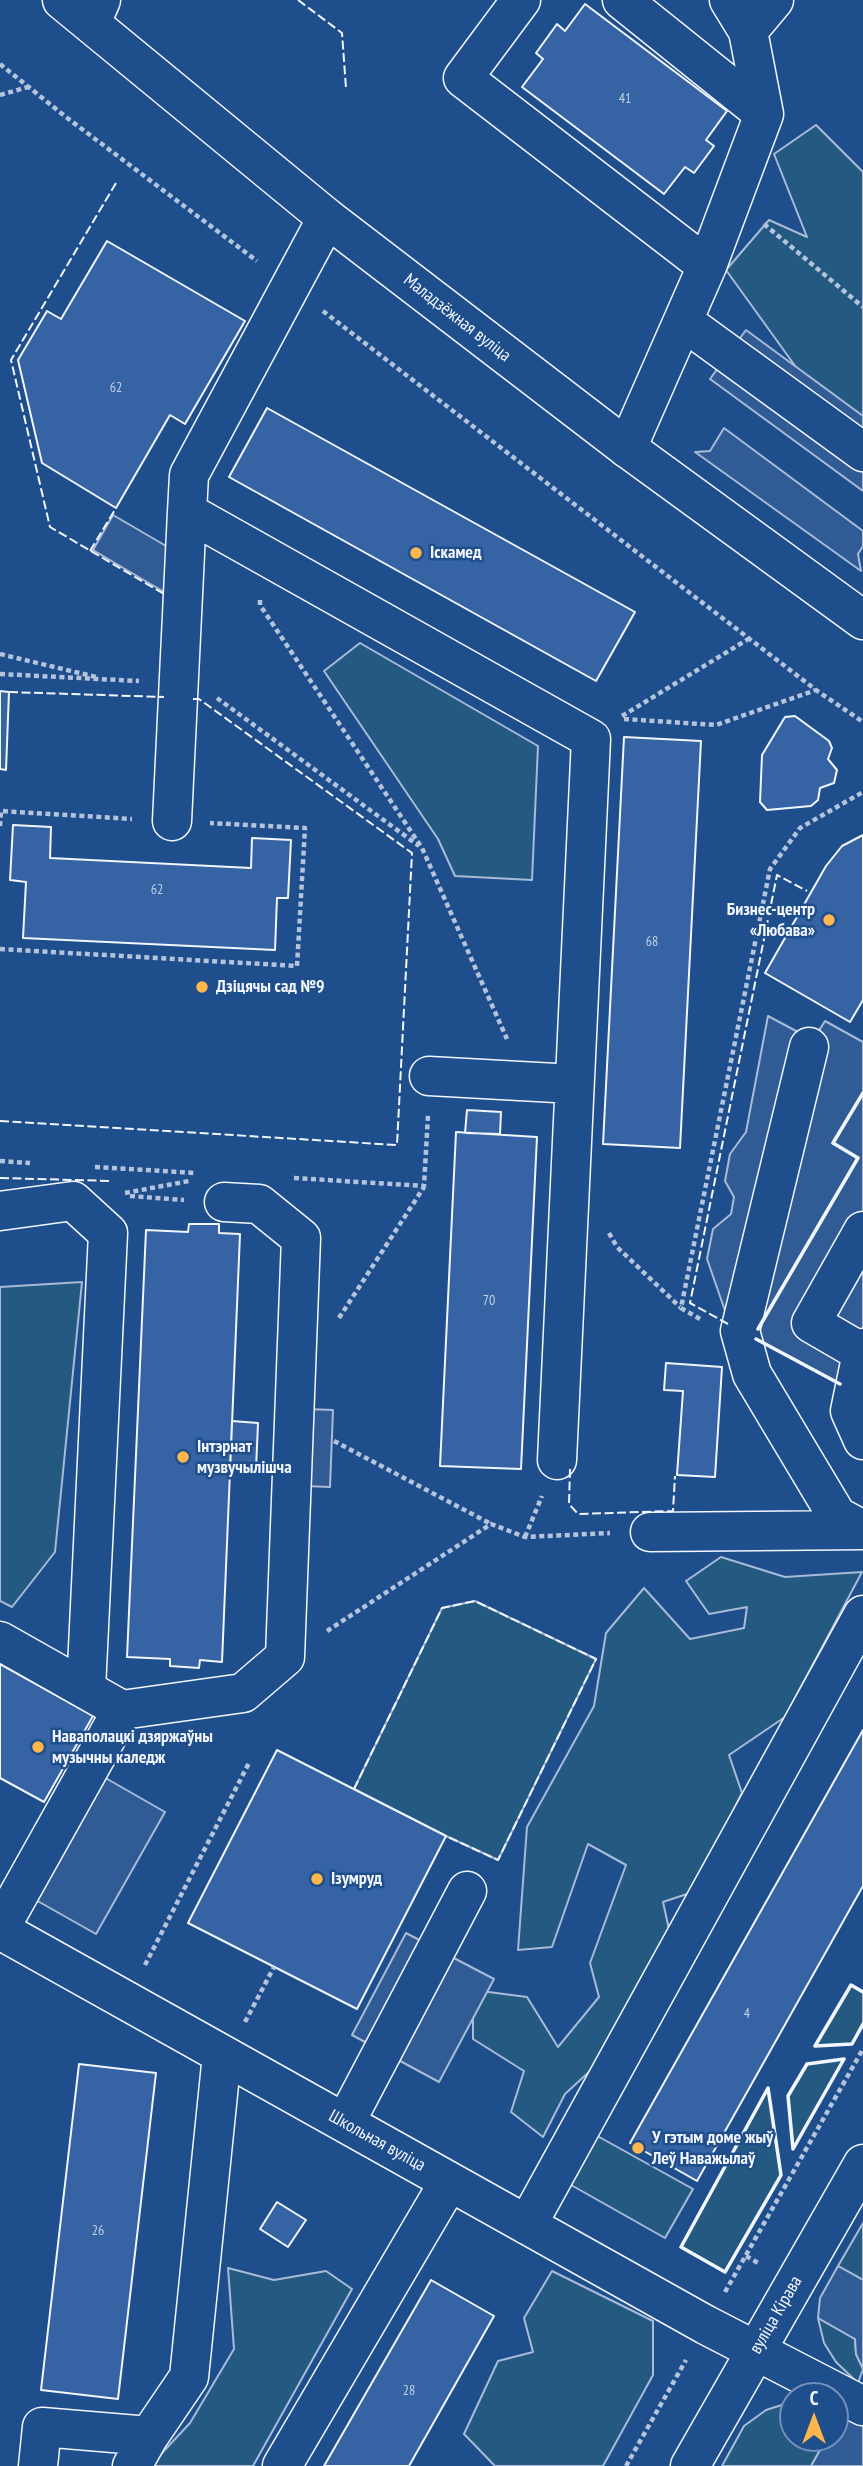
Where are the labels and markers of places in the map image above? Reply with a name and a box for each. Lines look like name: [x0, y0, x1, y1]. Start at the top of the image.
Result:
place label: Іскамед: [430, 542, 482, 564]
marker: Іскамед: [408, 545, 424, 561]
place label: Бизнес-центр «Любава»: [727, 899, 815, 942]
marker: Бизнес-центр «Любава»: [821, 912, 837, 928]
place label: Дзіцячы сад №9: [216, 976, 325, 998]
marker: Дзіцячы сад №9: [194, 979, 210, 995]
place label: Інтэрнат музвучылішча: [197, 1436, 292, 1478]
marker: Інтэрнат музвучылішча: [175, 1449, 191, 1465]
place label: Наваполацкі дзяржаўны музычны каледж: [52, 1726, 213, 1768]
marker: Наваполацкі дзяржаўны музычны каледж: [30, 1739, 46, 1755]
place label: Ізумруд: [331, 1868, 382, 1890]
marker: Ізумруд: [309, 1871, 325, 1887]
place label: У гэтым доме жыў Леў Наважылаў: [652, 2127, 773, 2170]
marker: У гэтым доме жыў Леў Наважылаў: [630, 2140, 646, 2156]

